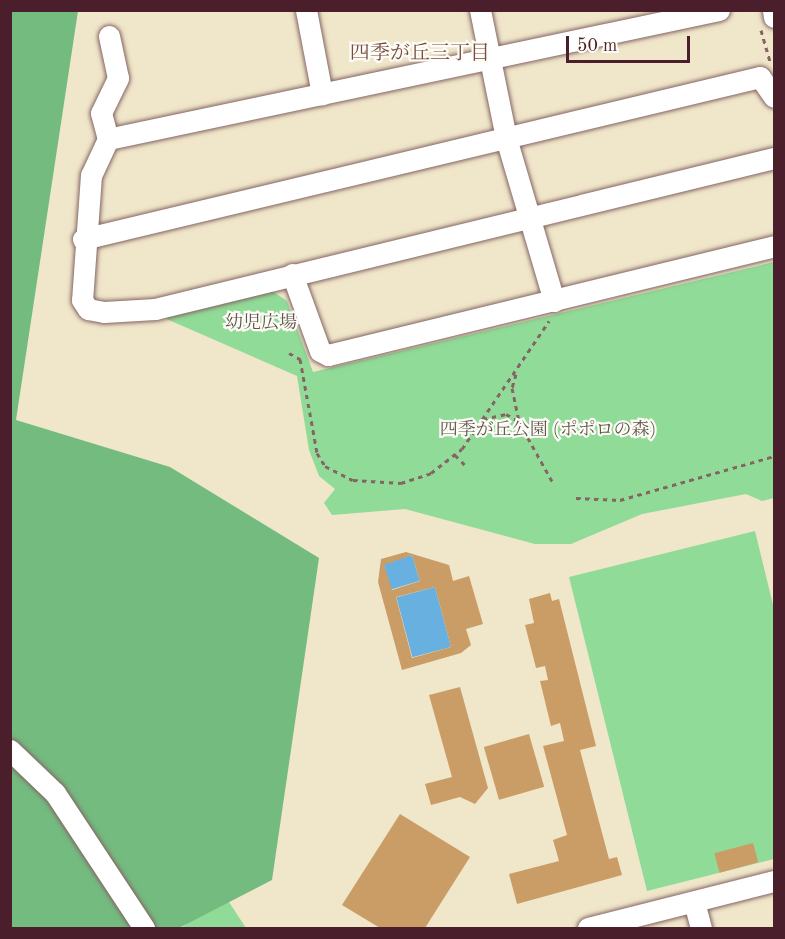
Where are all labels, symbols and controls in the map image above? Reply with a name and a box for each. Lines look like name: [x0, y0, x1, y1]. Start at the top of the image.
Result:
scale bar: [569, 24, 694, 62]
text: 50 m: [577, 37, 617, 55]
district label: 四季が丘三丁目: [350, 42, 490, 66]
park label: 幼児広場: [225, 312, 297, 334]
park label: 四季が丘公園 (ポポロの森): [440, 419, 656, 441]

